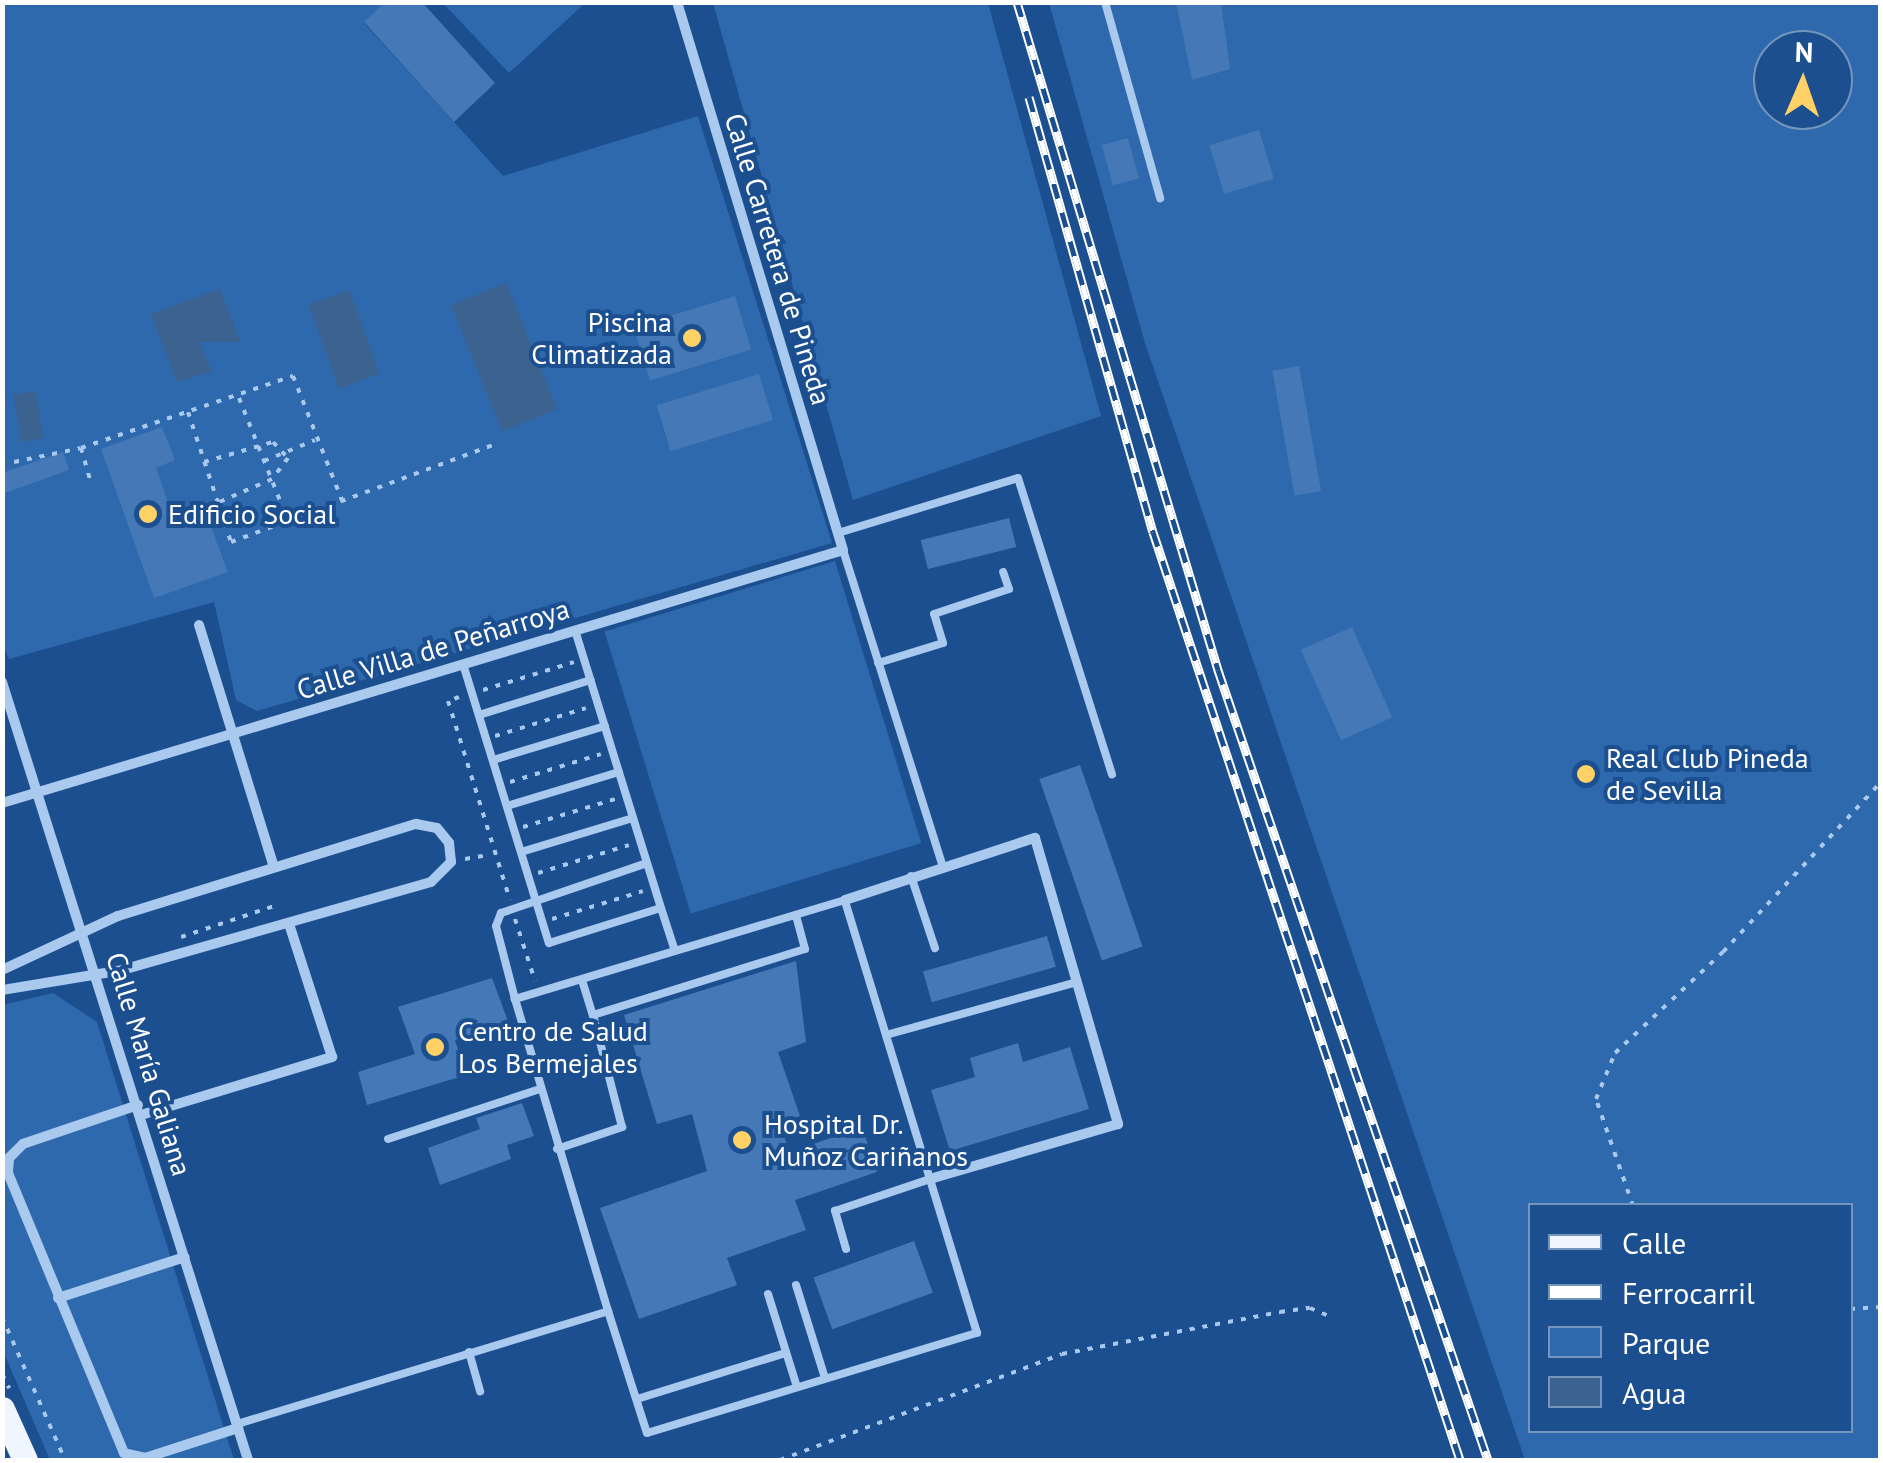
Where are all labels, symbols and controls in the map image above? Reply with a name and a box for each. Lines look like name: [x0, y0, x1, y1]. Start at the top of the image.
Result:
north arrow: [1753, 30, 1853, 130]
text: N: [1794, 33, 1814, 70]
street label: Calle Carretera de Pineda: [718, 109, 838, 409]
place label: Piscina Climatizada: [531, 305, 672, 371]
marker: Piscina Climatizada: [681, 327, 703, 349]
place label: Edificio Social: [168, 497, 335, 531]
marker: Edificio Social: [137, 503, 159, 525]
street label: Calle Villa de Peñarroya: [292, 591, 574, 707]
place label: Real Club Pineda de Sevilla: [1606, 741, 1809, 807]
marker: Real Club Pineda de Sevilla: [1575, 763, 1597, 785]
street label: Calle María Galiana: [99, 948, 199, 1180]
place label: Centro de Salud Los Bermejales: [458, 1014, 648, 1080]
marker: Centro de Salud Los Bermejales: [422, 1034, 448, 1060]
place label: Hospital Dr. Muñoz Cariñanos: [764, 1107, 969, 1173]
marker: Hospital Dr. Muñoz Cariñanos: [729, 1127, 755, 1153]
legend: [1528, 1203, 1853, 1433]
text: Calle: [1622, 1223, 1686, 1262]
text: Ferrocarril: [1622, 1273, 1755, 1312]
text: Parque: [1622, 1323, 1710, 1362]
text: Agua: [1622, 1373, 1686, 1412]

